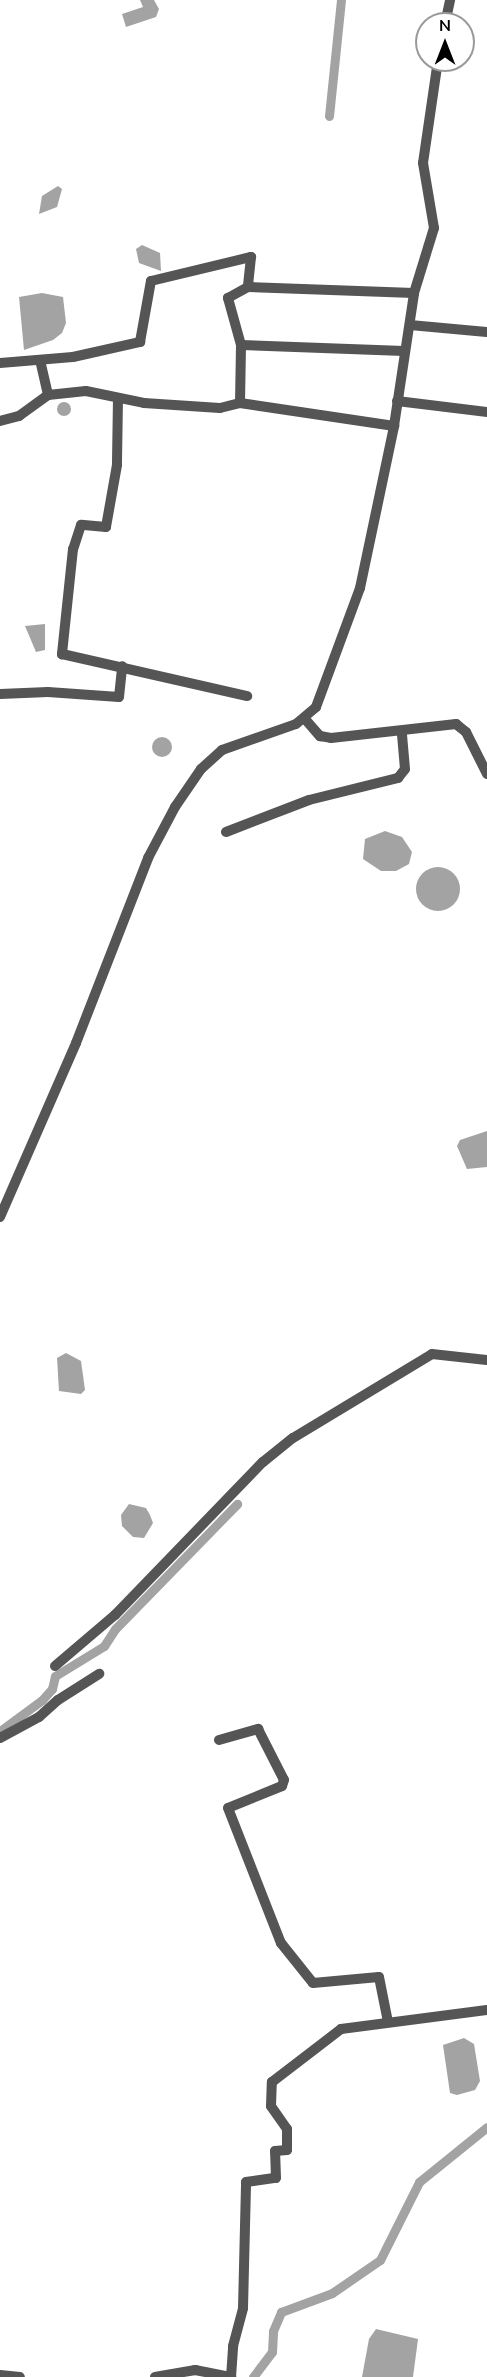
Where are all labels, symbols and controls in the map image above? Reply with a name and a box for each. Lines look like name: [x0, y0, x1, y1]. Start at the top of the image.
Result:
north arrow: [415, 12, 475, 72]
text: N: [439, 15, 451, 37]

